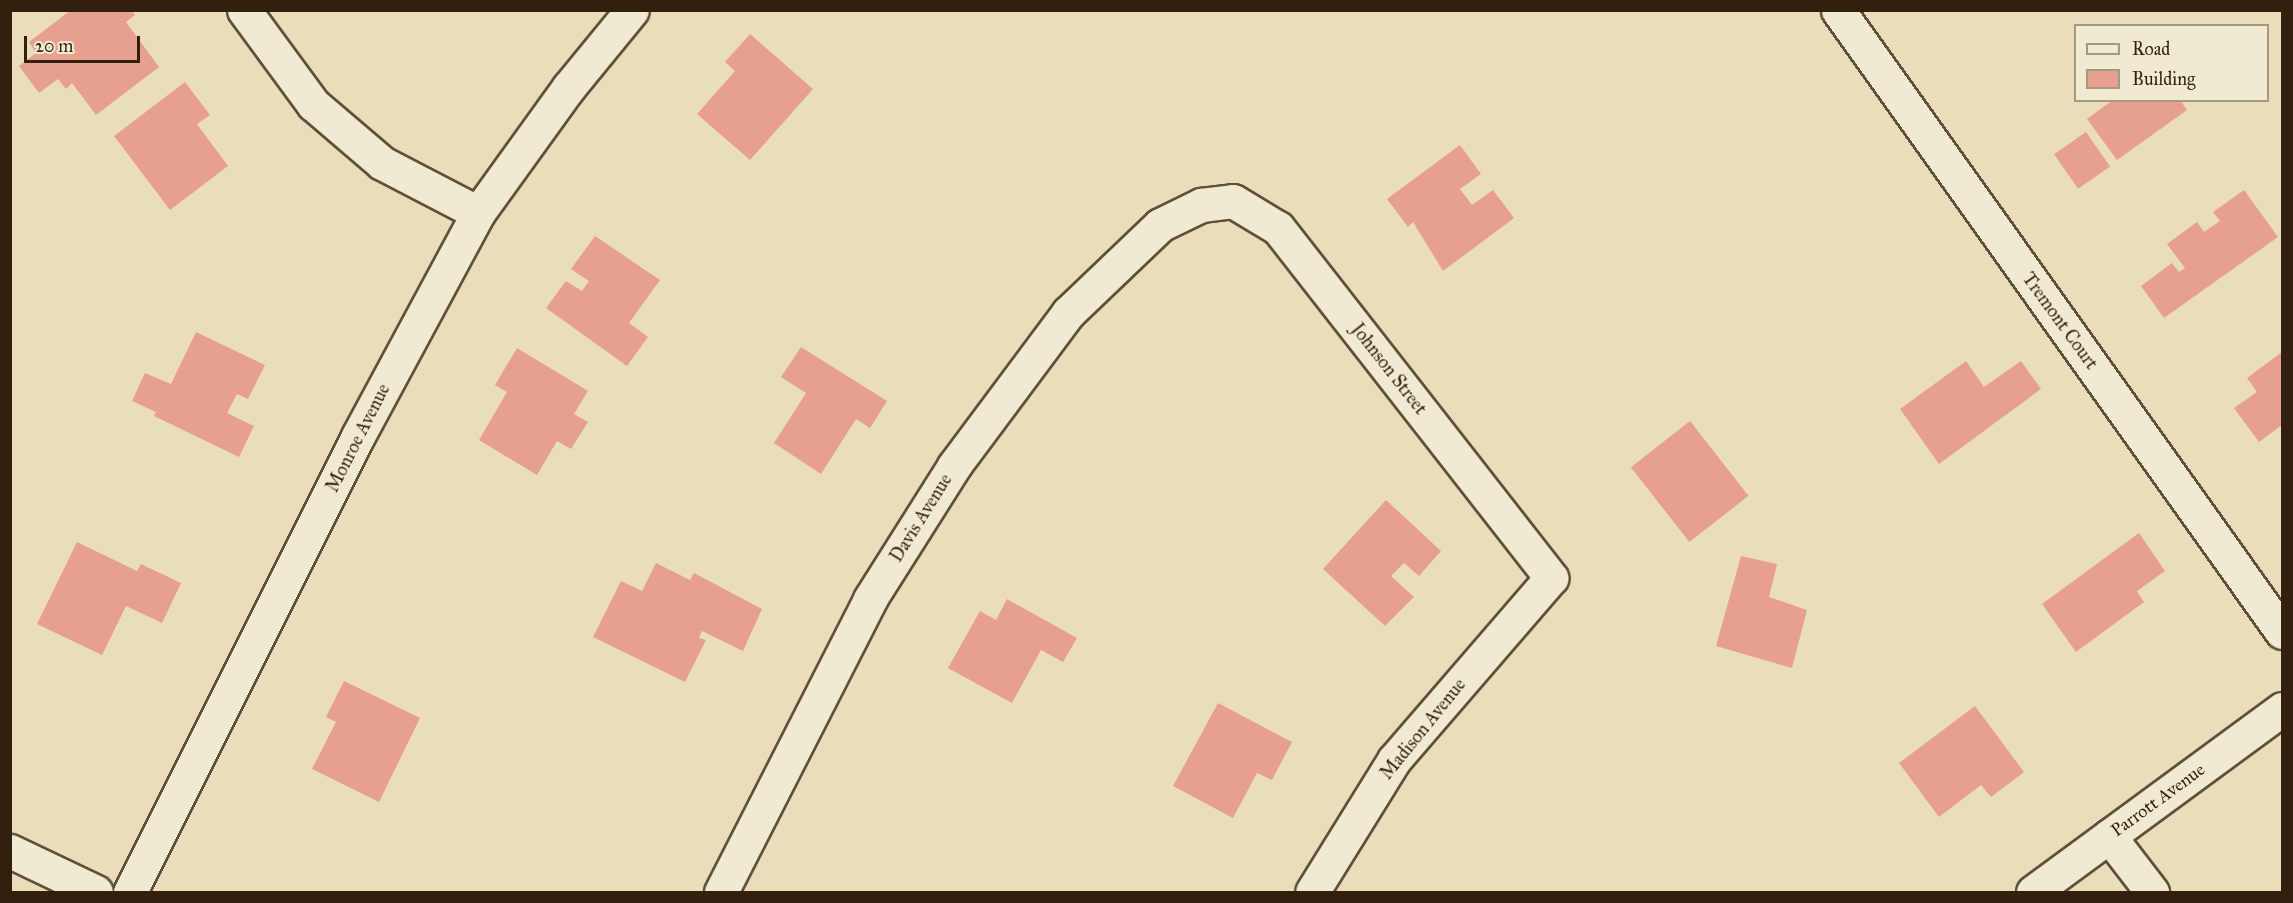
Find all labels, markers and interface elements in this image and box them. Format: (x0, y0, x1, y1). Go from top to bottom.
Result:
scale bar (27, 24, 142, 62)
legend (2074, 24, 2269, 102)
text: 20 m (35, 35, 73, 57)
text: Road (2132, 38, 2170, 60)
text: Building (2132, 68, 2195, 90)
street label: Tremont Court (2018, 268, 2102, 374)
street label: Johnson Street (1347, 319, 1431, 419)
street label: Monroe Avenue (321, 380, 395, 496)
street label: Davis Avenue (885, 470, 957, 566)
street label: Madison Avenue (1376, 674, 1470, 784)
street label: Parrott Avenue (2107, 759, 2209, 841)

